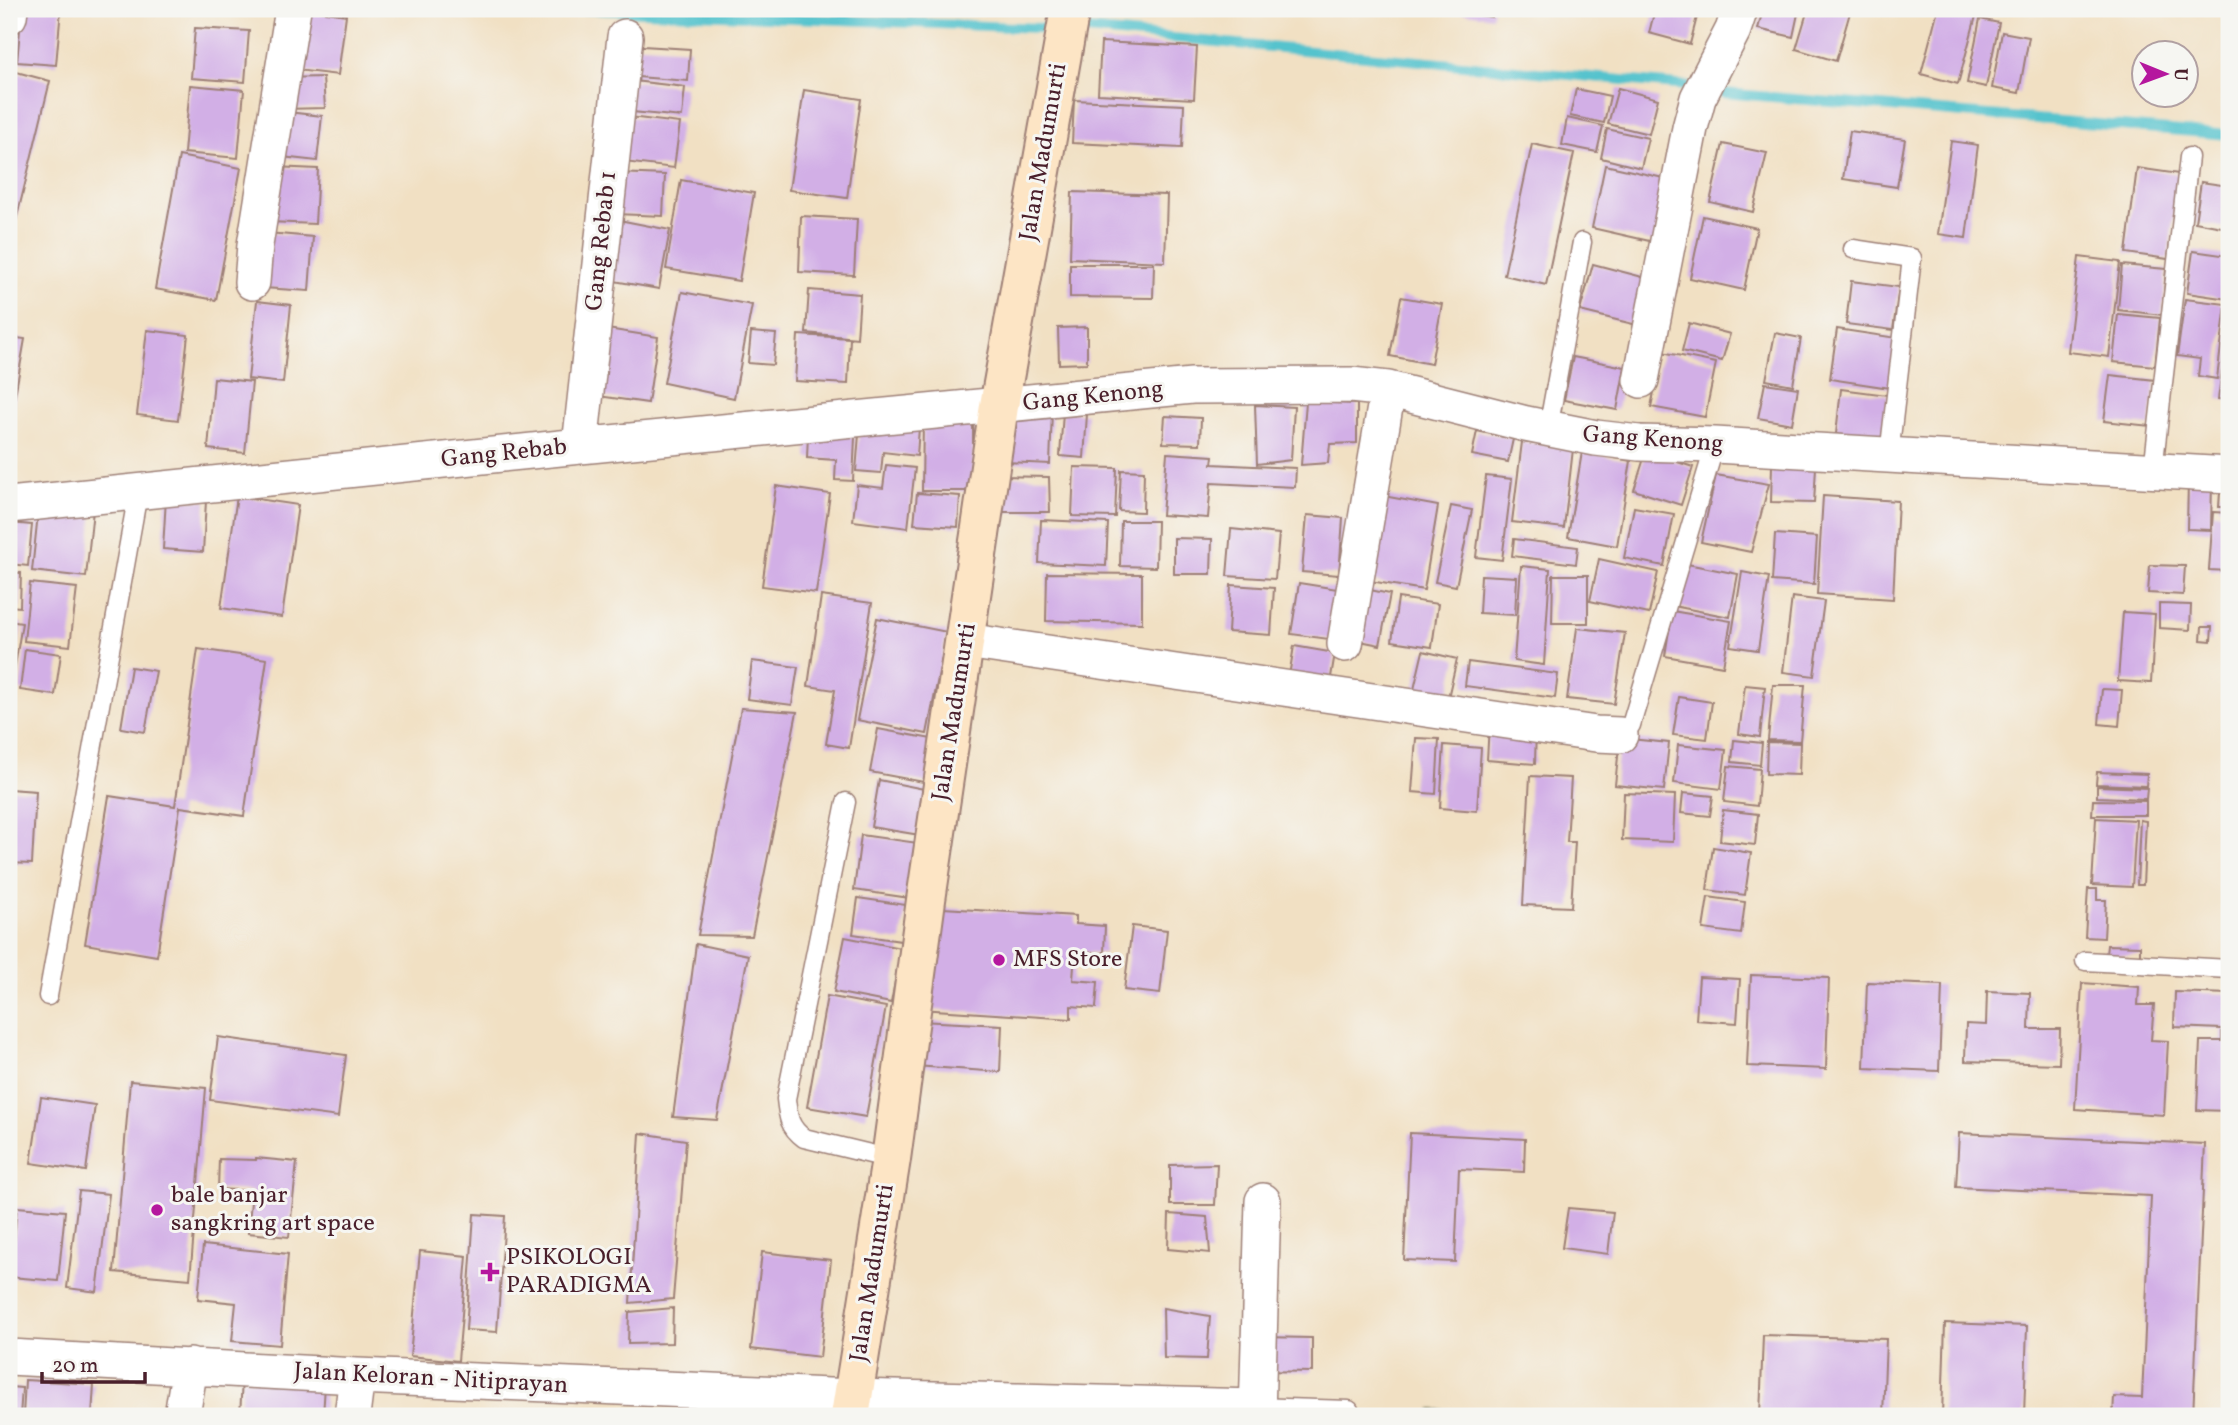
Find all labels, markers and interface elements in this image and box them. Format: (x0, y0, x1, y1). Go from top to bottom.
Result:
north arrow (2130, 38, 2200, 108)
street label: Jalan Madumurti (1012, 60, 1076, 244)
text: U (2167, 68, 2193, 81)
street label: Gang Rebab 1 (578, 169, 626, 313)
street label: Gang Kenong (1021, 373, 1165, 421)
street label: Gang Kenong (1581, 418, 1725, 462)
street label: Gang Rebab (439, 430, 569, 478)
street label: Jalan Madumurti (924, 620, 986, 804)
place label: MFS Store (1013, 943, 1123, 977)
marker: MFS Store (991, 952, 1007, 968)
place label: bale banjar sangkring art space (171, 1179, 375, 1241)
street label: Jalan Madumurti (842, 1181, 904, 1365)
marker: bale banjar sangkring art space (149, 1202, 165, 1218)
place label: PSIKOLOGI PARADIGMA (506, 1241, 652, 1303)
marker: PSIKOLOGI PARADIGMA (480, 1262, 500, 1282)
scale bar (42, 1341, 145, 1385)
text: 20 m (52, 1352, 98, 1381)
street label: Jalan Keloran - Nitiprayan (293, 1355, 569, 1403)

